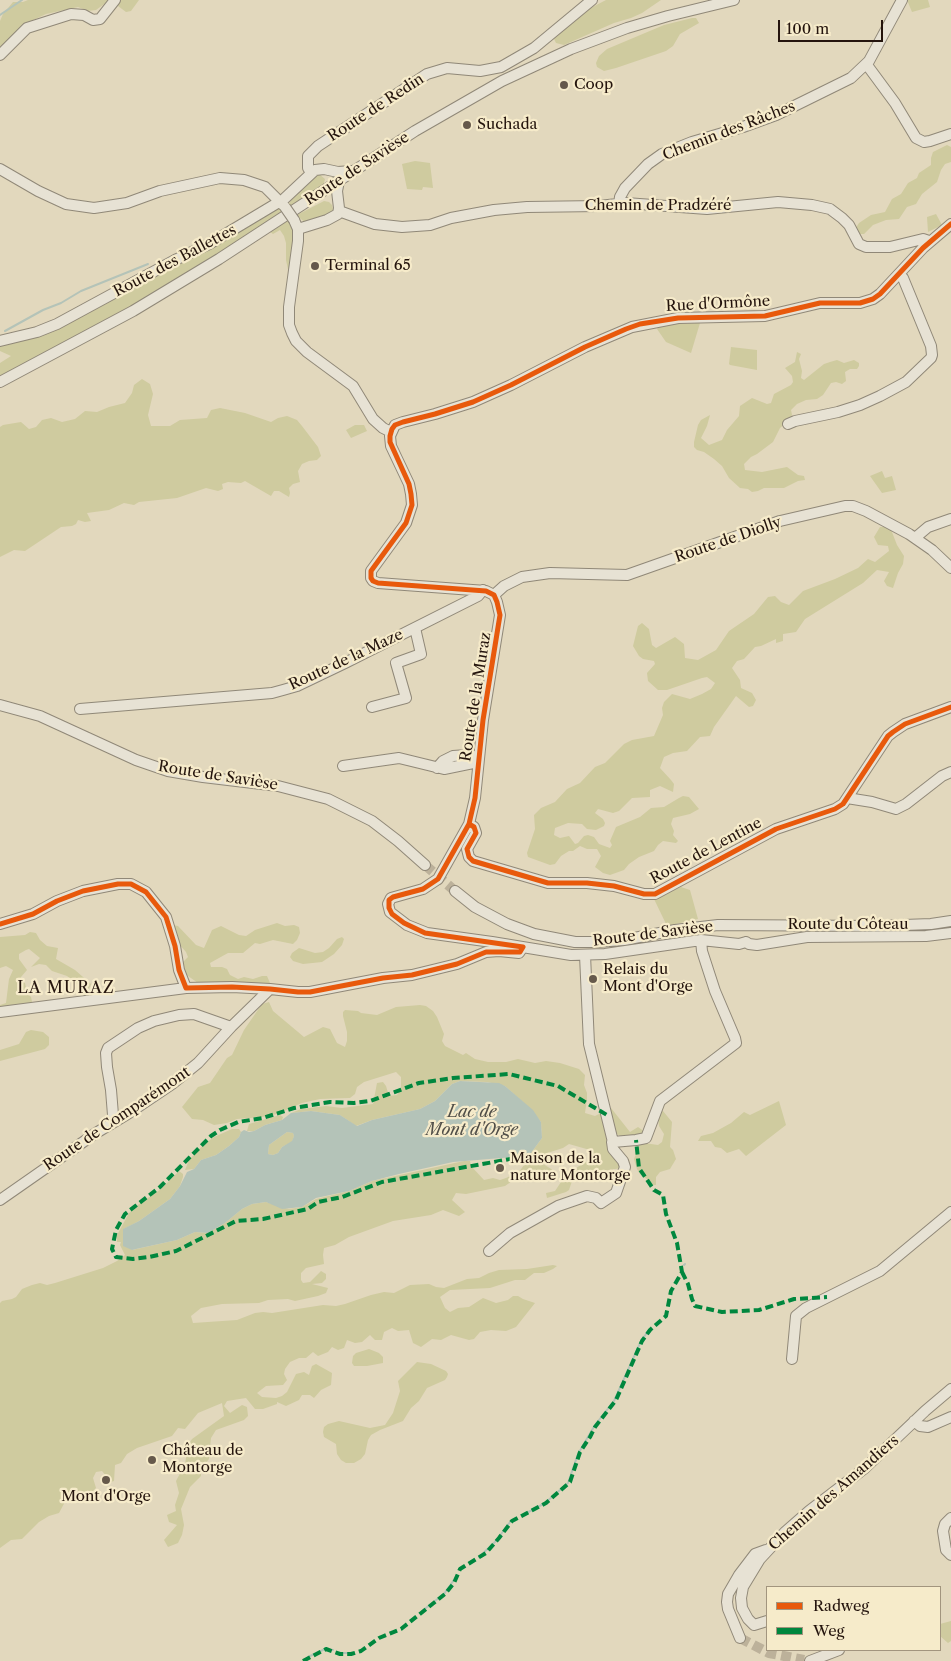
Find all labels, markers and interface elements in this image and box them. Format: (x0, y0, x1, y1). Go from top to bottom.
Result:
scale bar (781, 10, 886, 42)
text: 100 m (786, 19, 829, 38)
street label: Route de Redin (325, 70, 427, 146)
place label: Coop (574, 76, 613, 94)
marker: Coop (558, 79, 570, 91)
street label: Chemin des Râches (660, 97, 798, 165)
place label: Suchada (477, 116, 537, 134)
marker: Suchada (461, 119, 473, 131)
street label: Route de Savièse (301, 129, 413, 209)
street label: Chemin de Pradzéré (585, 197, 731, 215)
street label: Route des Ballettes (111, 221, 239, 301)
place label: Terminal 65 (325, 257, 411, 275)
marker: Terminal 65 (309, 260, 321, 272)
street label: Rue d'Ormône (665, 292, 771, 316)
street label: Route de Diolly (672, 513, 784, 567)
street label: Route de la Maze (286, 626, 406, 694)
street label: Route de la Muraz (457, 631, 495, 763)
street label: Route de Savièse (157, 758, 279, 794)
street label: Route de Lentine (647, 814, 765, 888)
street label: Route du Côteau (788, 916, 908, 934)
street label: Route de Savièse (592, 918, 714, 950)
place label: Relais du Mont d'Orge (603, 961, 693, 996)
marker: Relais du Mont d'Orge (587, 973, 599, 985)
district label: LA MURAZ (16, 978, 116, 998)
street label: Route de Comparémont (40, 1063, 194, 1175)
water label: Lac de Mont d'Orge (426, 1102, 518, 1140)
place label: Maison de la nature Montorge (510, 1150, 631, 1185)
marker: Maison de la nature Montorge (494, 1162, 506, 1174)
street label: Chemin des Amandiers (765, 1432, 903, 1554)
place label: Château de Montorge (162, 1442, 243, 1477)
marker: Château de Montorge (146, 1454, 158, 1466)
marker: Mont d'Orge (100, 1474, 112, 1486)
place label: Mont d'Orge (61, 1488, 151, 1506)
legend (766, 1586, 941, 1651)
text: Radweg (813, 1596, 869, 1615)
text: Weg (813, 1621, 844, 1640)

